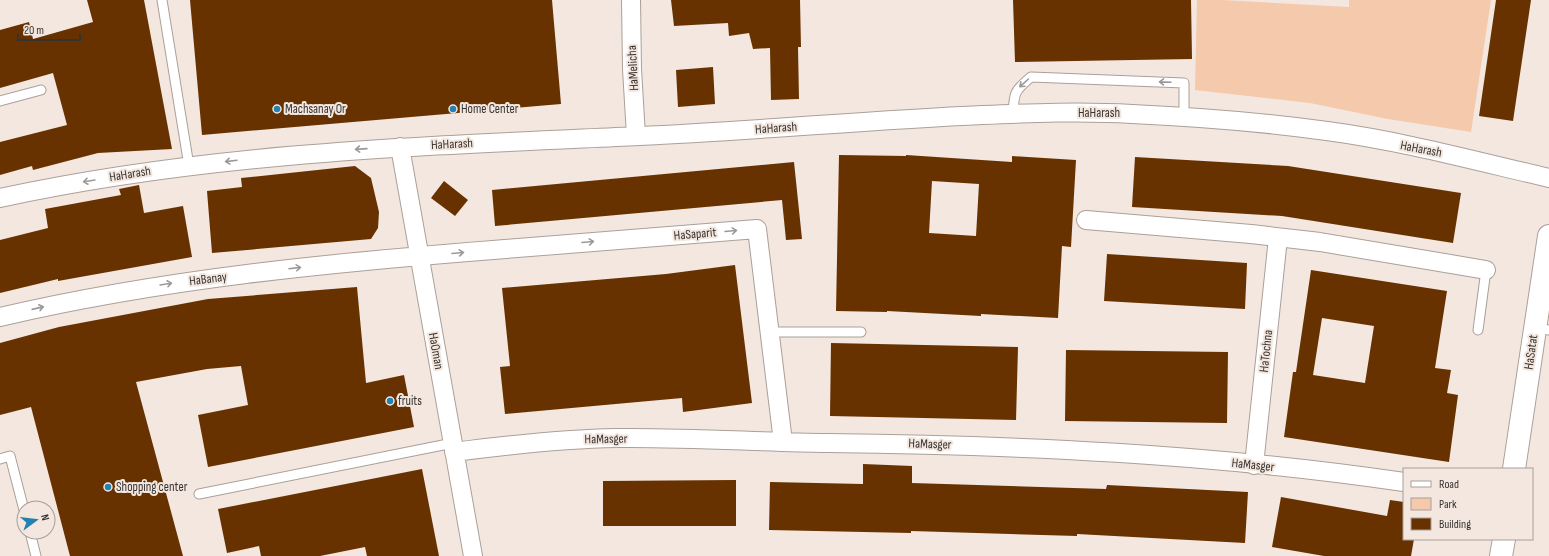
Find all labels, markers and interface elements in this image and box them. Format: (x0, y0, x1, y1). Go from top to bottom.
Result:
scale bar (18, 16, 80, 42)
text: 20 m (24, 23, 44, 38)
street label: HaMelicha (624, 45, 642, 91)
one-way arrow (1019, 78, 1029, 88)
one-way arrow (1159, 78, 1172, 86)
place label: Machsanay Or (285, 101, 346, 117)
place label: Home Center (461, 101, 519, 117)
marker: Machsanay Or (272, 104, 282, 114)
marker: Home Center (448, 104, 458, 114)
street label: HaHarash (1078, 105, 1120, 121)
street label: HaHarash (755, 119, 797, 137)
street label: HaHarash (431, 135, 473, 153)
street label: HaHarash (1399, 137, 1443, 161)
one-way arrow (355, 146, 368, 153)
one-way arrow (225, 157, 238, 165)
street label: HaHarash (108, 163, 152, 185)
one-way arrow (83, 177, 96, 185)
street label: HaSaparit (673, 224, 717, 244)
one-way arrow (724, 228, 737, 235)
one-way arrow (581, 239, 594, 246)
one-way arrow (451, 249, 464, 256)
one-way arrow (288, 265, 301, 272)
street label: HaBanay (188, 269, 228, 289)
one-way arrow (159, 280, 172, 288)
one-way arrow (31, 304, 44, 312)
street label: HaTochna (1256, 329, 1276, 373)
street label: HaOman (425, 331, 447, 371)
street label: HaSatat (1521, 334, 1541, 370)
place label: fruits (398, 393, 422, 409)
marker: fruits (385, 396, 395, 406)
street label: HaMasger (584, 431, 628, 447)
street label: HaMasger (908, 435, 952, 453)
street label: HaMasger (1231, 455, 1275, 475)
legend (1403, 468, 1533, 540)
text: Road (1439, 477, 1459, 492)
place label: Shopping center (116, 479, 188, 495)
marker: Shopping center (103, 482, 113, 492)
text: Park (1439, 497, 1457, 512)
north arrow (16, 500, 56, 540)
text: N (38, 513, 52, 522)
text: Building (1439, 517, 1471, 532)

